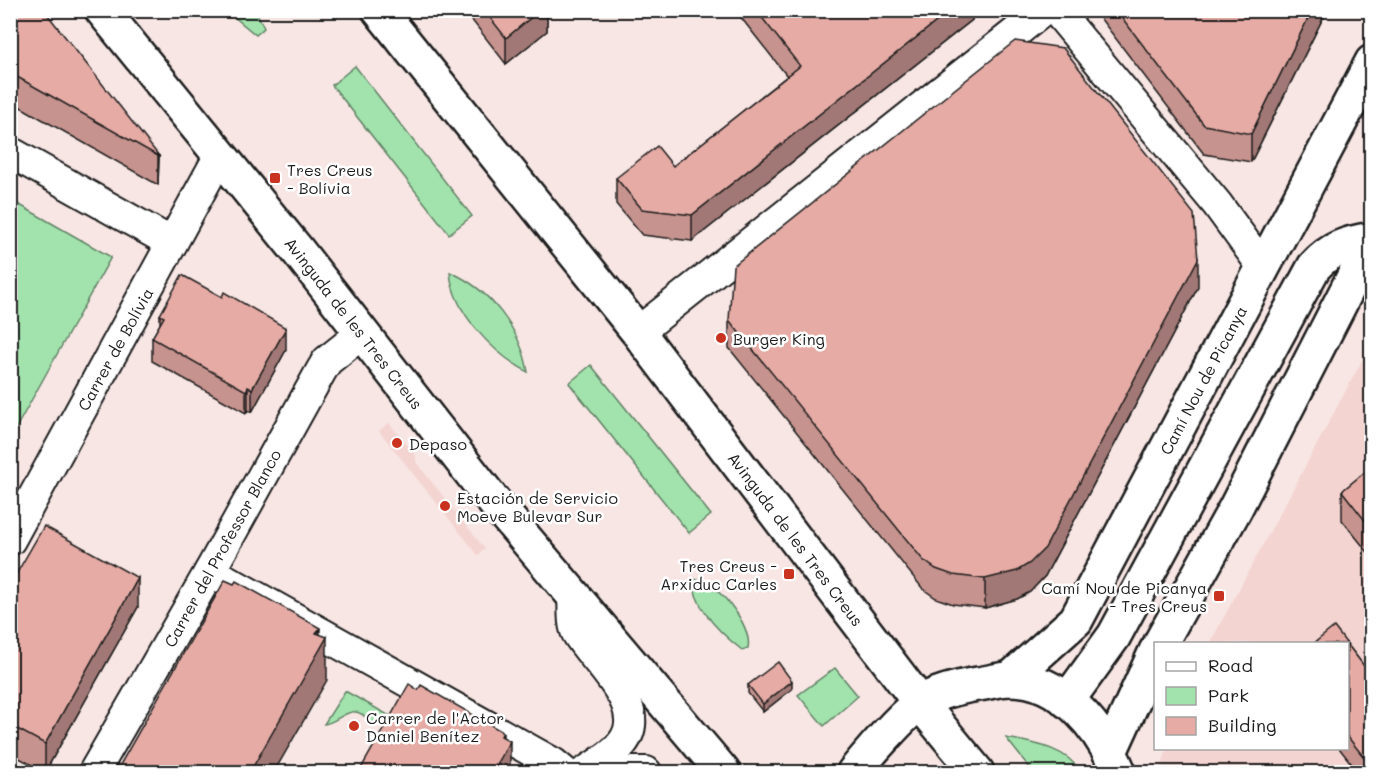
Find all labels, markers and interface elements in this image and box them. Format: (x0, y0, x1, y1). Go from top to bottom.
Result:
place label: Tres Creus - Bolívia (287, 159, 373, 198)
marker: Tres Creus - Bolívia (268, 171, 282, 185)
street label: Avinguda de les Tres Creus (280, 233, 428, 413)
street label: Carrer de Bolívia (72, 284, 158, 414)
street label: Camí Nou de Picanya (1155, 302, 1251, 458)
place label: Burger King (733, 328, 825, 349)
marker: Burger King (714, 331, 728, 345)
place label: Depaso (409, 433, 467, 454)
marker: Depaso (390, 436, 404, 450)
street label: Carrer del Professor Blanco (159, 445, 285, 651)
street label: Avinguda de les Tres Creus (724, 448, 868, 630)
place label: Estación de Servicio Moeve Bulevar Sur (457, 487, 618, 526)
marker: Estación de Servicio Moeve Bulevar Sur (438, 499, 452, 513)
place label: Tres Creus - Arxiduc Carles (660, 555, 777, 594)
marker: Tres Creus - Arxiduc Carles (782, 567, 796, 581)
place label: Camí Nou de Picanya - Tres Creus (1041, 577, 1207, 616)
marker: Camí Nou de Picanya - Tres Creus (1212, 589, 1226, 603)
legend (1154, 642, 1349, 750)
text: Road (1208, 653, 1253, 677)
text: Park (1208, 683, 1249, 707)
place label: Carrer de l'Actor Daniel Benítez (366, 707, 504, 746)
text: Building (1208, 713, 1276, 737)
marker: Carrer de l'Actor Daniel Benítez (347, 719, 361, 733)

